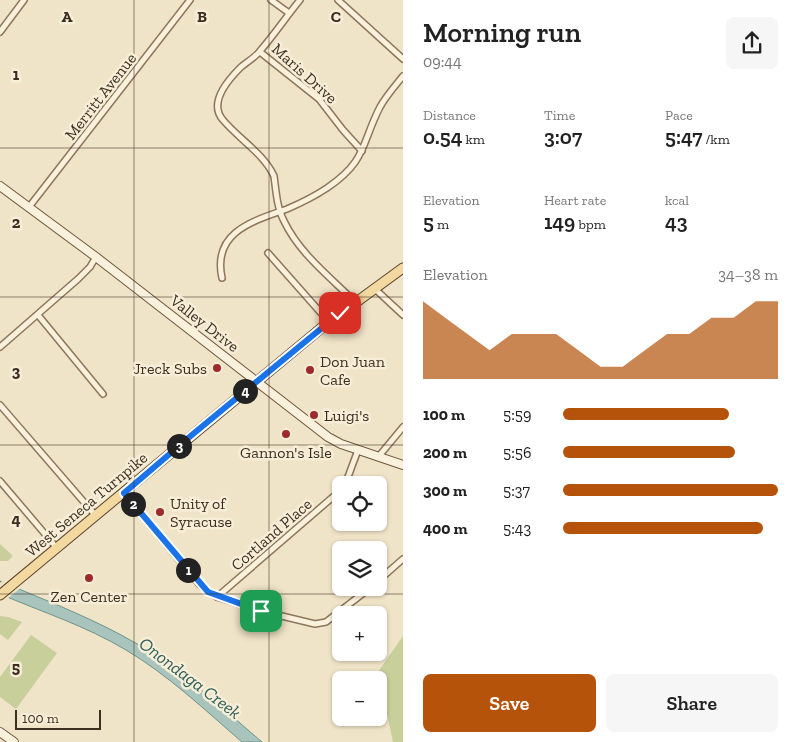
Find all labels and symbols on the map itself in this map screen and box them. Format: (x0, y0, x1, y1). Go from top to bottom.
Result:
text: A (62, 7, 73, 26)
text: B (197, 7, 207, 26)
text: C (331, 7, 341, 26)
street label: Maris Drive (268, 39, 341, 108)
street label: Merritt Avenue (61, 49, 140, 143)
text: 1 (13, 65, 20, 84)
text: 2 (12, 213, 21, 232)
street label: Valley Drive (166, 290, 243, 356)
pin (319, 292, 361, 334)
place label: Don Juan Cafe (320, 352, 386, 389)
place label: Jreck Subs (133, 359, 207, 378)
text: 3 (12, 362, 21, 381)
marker: Jreck Subs (211, 362, 223, 374)
marker: Don Juan Cafe (304, 364, 316, 376)
pin: 4 (232, 378, 258, 404)
place label: Luigi's (324, 406, 369, 425)
marker: Luigi's (308, 409, 320, 421)
marker: Gannon's Isle (280, 428, 292, 440)
pin: 3 (166, 434, 192, 458)
place label: Gannon's Isle (240, 443, 332, 462)
street label: West Seneca Turnpike (22, 448, 151, 561)
pin: 2 (120, 492, 146, 516)
place label: Unity of Syracuse (170, 494, 232, 531)
street label: Cortland Place (227, 494, 316, 575)
marker: Unity of Syracuse (154, 506, 166, 518)
text: 4 (11, 510, 21, 529)
pin: 1 (176, 558, 200, 582)
marker: Zen Center (83, 572, 95, 584)
place label: Zen Center (51, 587, 128, 606)
pin (240, 590, 282, 632)
water label: Onondaga Creek (135, 632, 245, 724)
text: 5 (12, 658, 20, 677)
scale bar (15, 707, 101, 730)

